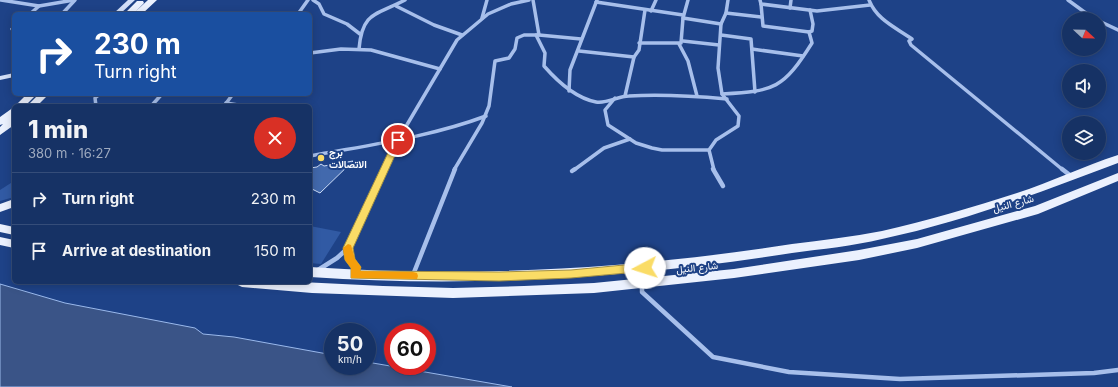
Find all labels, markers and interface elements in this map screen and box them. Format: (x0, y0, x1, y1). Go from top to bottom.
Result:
north arrow (1062, 12, 1106, 56)
map controls (1062, 12, 1106, 160)
text: 230 m (94, 27, 181, 61)
icon: right (28, 28, 80, 80)
text: Turn right (94, 61, 177, 82)
button: sound (1062, 64, 1106, 108)
text: 1 min (28, 115, 88, 144)
button: layers (1062, 116, 1106, 160)
button: close (254, 117, 296, 159)
pin (381, 123, 415, 157)
icon: arrive (387, 129, 409, 151)
text: 380 m · 16:27 (28, 145, 111, 161)
place label: برج الاتصالات (329, 146, 367, 170)
marker: برج الاتصالات (316, 153, 326, 163)
icon: right (28, 188, 50, 210)
text: Turn right (62, 189, 134, 208)
text: 230 m (251, 189, 296, 208)
street label: شارع النيل (991, 192, 1035, 215)
icon: arrive (28, 240, 50, 262)
text: Arrive at destination (62, 241, 211, 260)
text: 150 m (254, 241, 296, 260)
position arrow (624, 247, 666, 289)
street label: شارع النيل (675, 259, 719, 276)
speed limit sign: 60 (384, 323, 436, 375)
text: 50 (337, 332, 363, 356)
text: km/h (338, 353, 362, 365)

